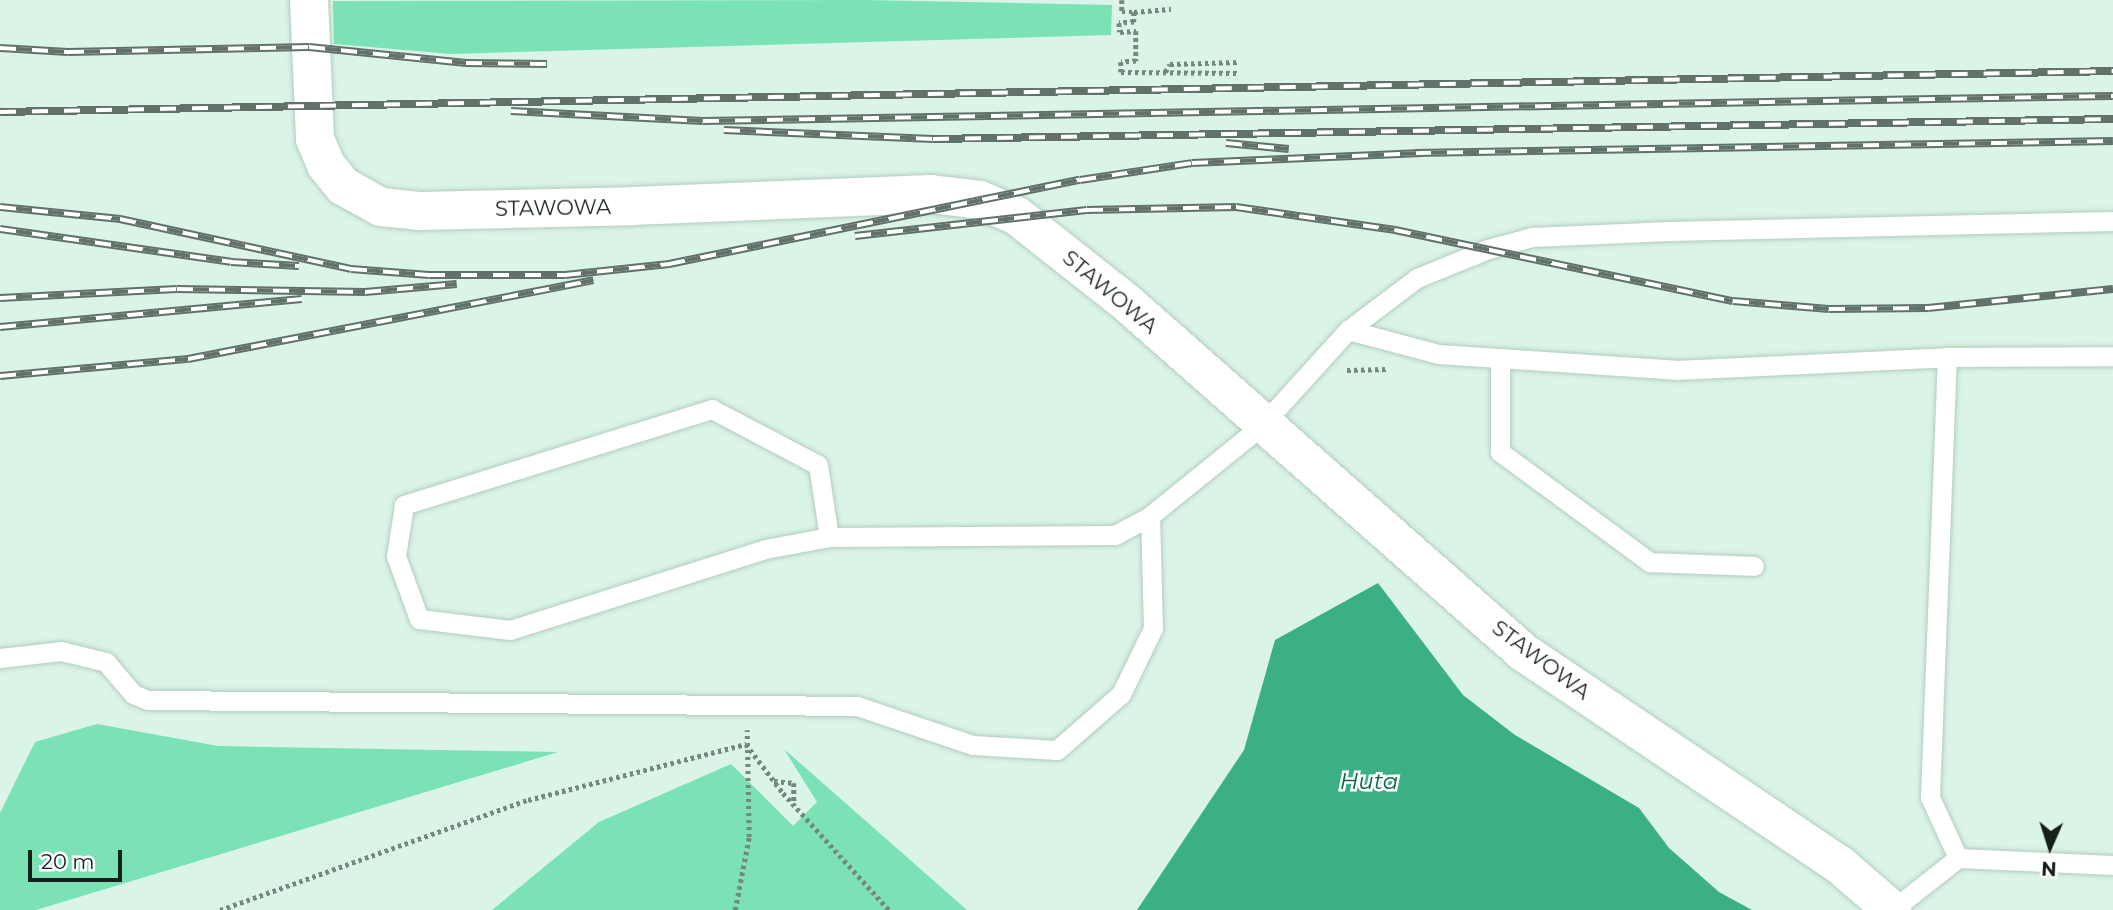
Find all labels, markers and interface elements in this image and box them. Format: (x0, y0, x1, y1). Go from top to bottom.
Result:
street label: STAWOWA (495, 194, 611, 222)
street label: STAWOWA (1057, 245, 1163, 339)
street label: STAWOWA (1487, 615, 1595, 705)
water label: Huta (1340, 767, 1398, 795)
north arrow (2015, 812, 2085, 882)
scale bar (32, 836, 126, 880)
text: 20 m (41, 849, 95, 874)
text: N (2041, 857, 2057, 880)

